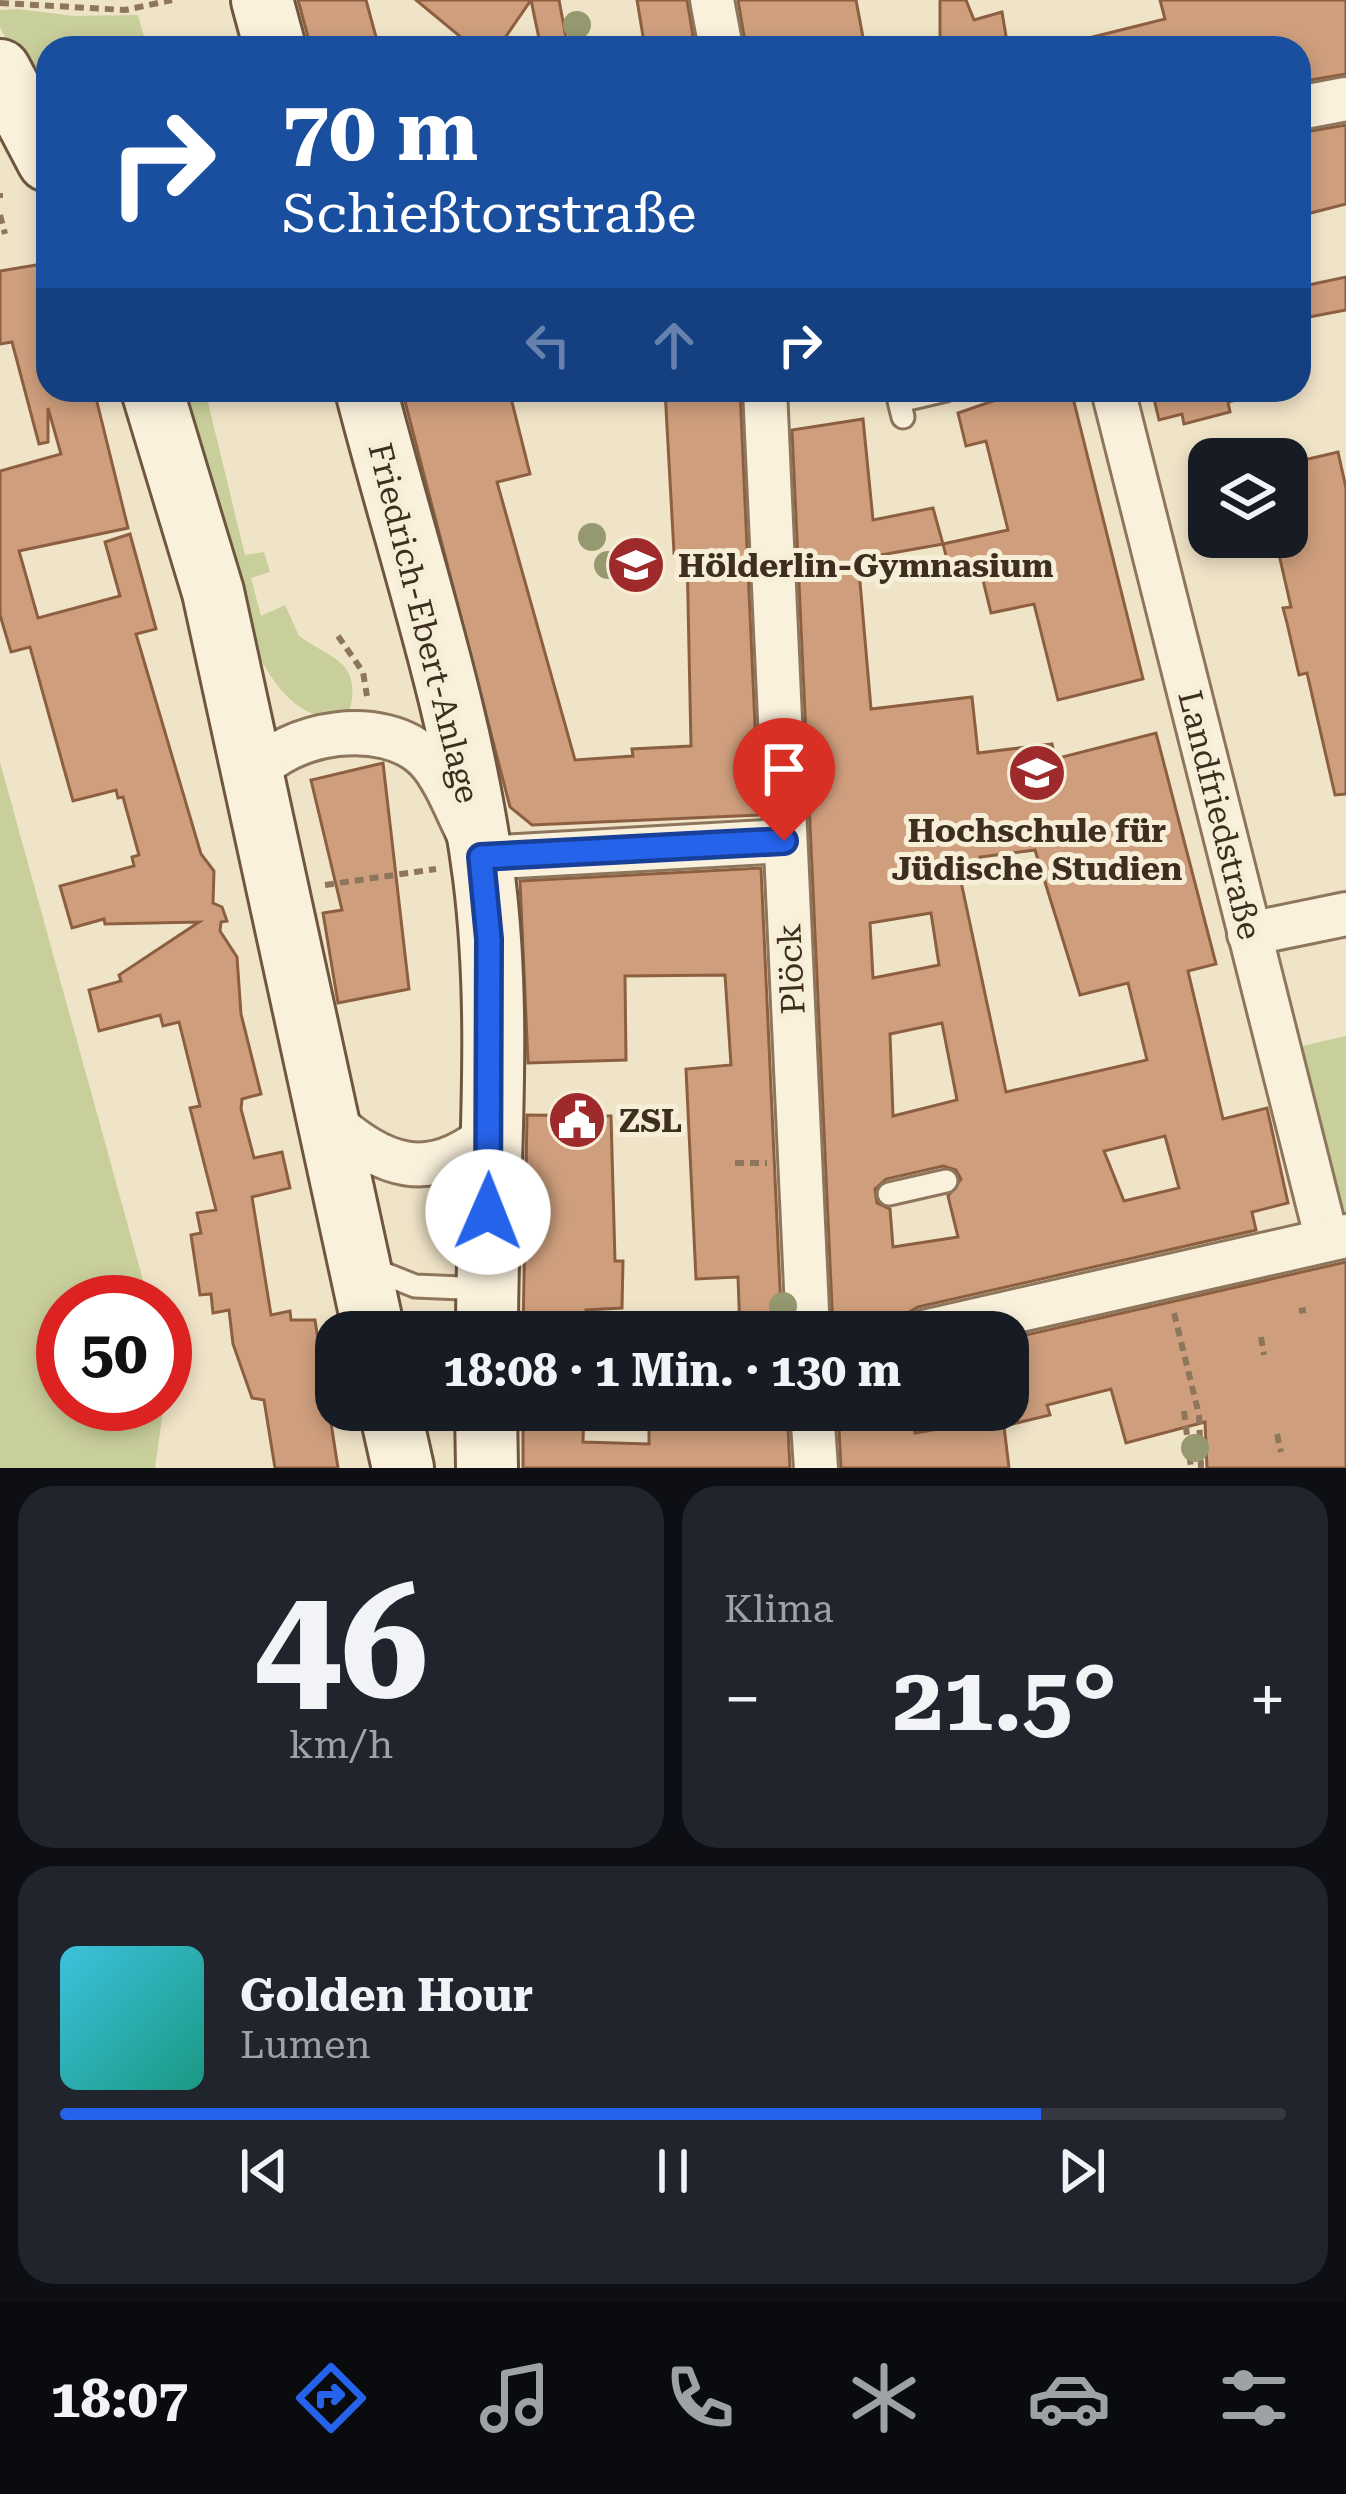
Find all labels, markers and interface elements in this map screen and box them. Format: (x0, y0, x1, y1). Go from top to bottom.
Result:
text: 70 m (282, 82, 478, 180)
icon: right (84, 84, 240, 240)
text: Schießtorstraße (282, 182, 696, 245)
icon: left (515, 312, 581, 378)
icon: ahead (641, 312, 707, 378)
icon: right (767, 312, 833, 378)
map controls (1188, 438, 1308, 558)
button: layers (1188, 438, 1308, 558)
street label: Friedrich-Ebert-Anlage (360, 439, 488, 807)
school or university icon: Hölderlin-Gymnasium (605, 534, 667, 596)
place label: Hölderlin-Gymnasium (678, 546, 1054, 585)
street label: Landfriedstraße (1170, 686, 1270, 944)
pin (733, 718, 835, 841)
icon: arrive (751, 736, 817, 802)
school or university icon: Hochschule für Jüdische Studien (1006, 742, 1068, 804)
place label: Hochschule für Jüdische Studien (892, 811, 1182, 888)
street label: Plöck (769, 923, 813, 1015)
public building icon: ZSL (546, 1089, 608, 1151)
place label: ZSL (619, 1101, 682, 1140)
position arrow (425, 1149, 551, 1275)
speed limit sign: 50 (36, 1275, 192, 1431)
text: 18:08 · 1 Min. · 130 m (443, 1344, 901, 1397)
text: 46 (254, 1552, 428, 1735)
text: Klima (724, 1586, 834, 1632)
text: 21.5° (893, 1647, 1117, 1752)
text: − (724, 1661, 761, 1738)
text: + (1249, 1661, 1286, 1738)
text: km/h (289, 1722, 393, 1768)
text: Golden Hour (240, 1969, 533, 2022)
text: Lumen (240, 2022, 371, 2068)
icon: previous (231, 2138, 297, 2204)
icon: pause (640, 2138, 706, 2204)
icon: next (1049, 2138, 1115, 2204)
icon: directions (289, 2356, 373, 2440)
icon: music (473, 2356, 557, 2440)
icon: phone (658, 2356, 742, 2440)
icon: climate (842, 2356, 926, 2440)
icon: car (1027, 2356, 1111, 2440)
icon: filters (1212, 2356, 1296, 2440)
text: 18:07 (50, 2367, 188, 2430)

